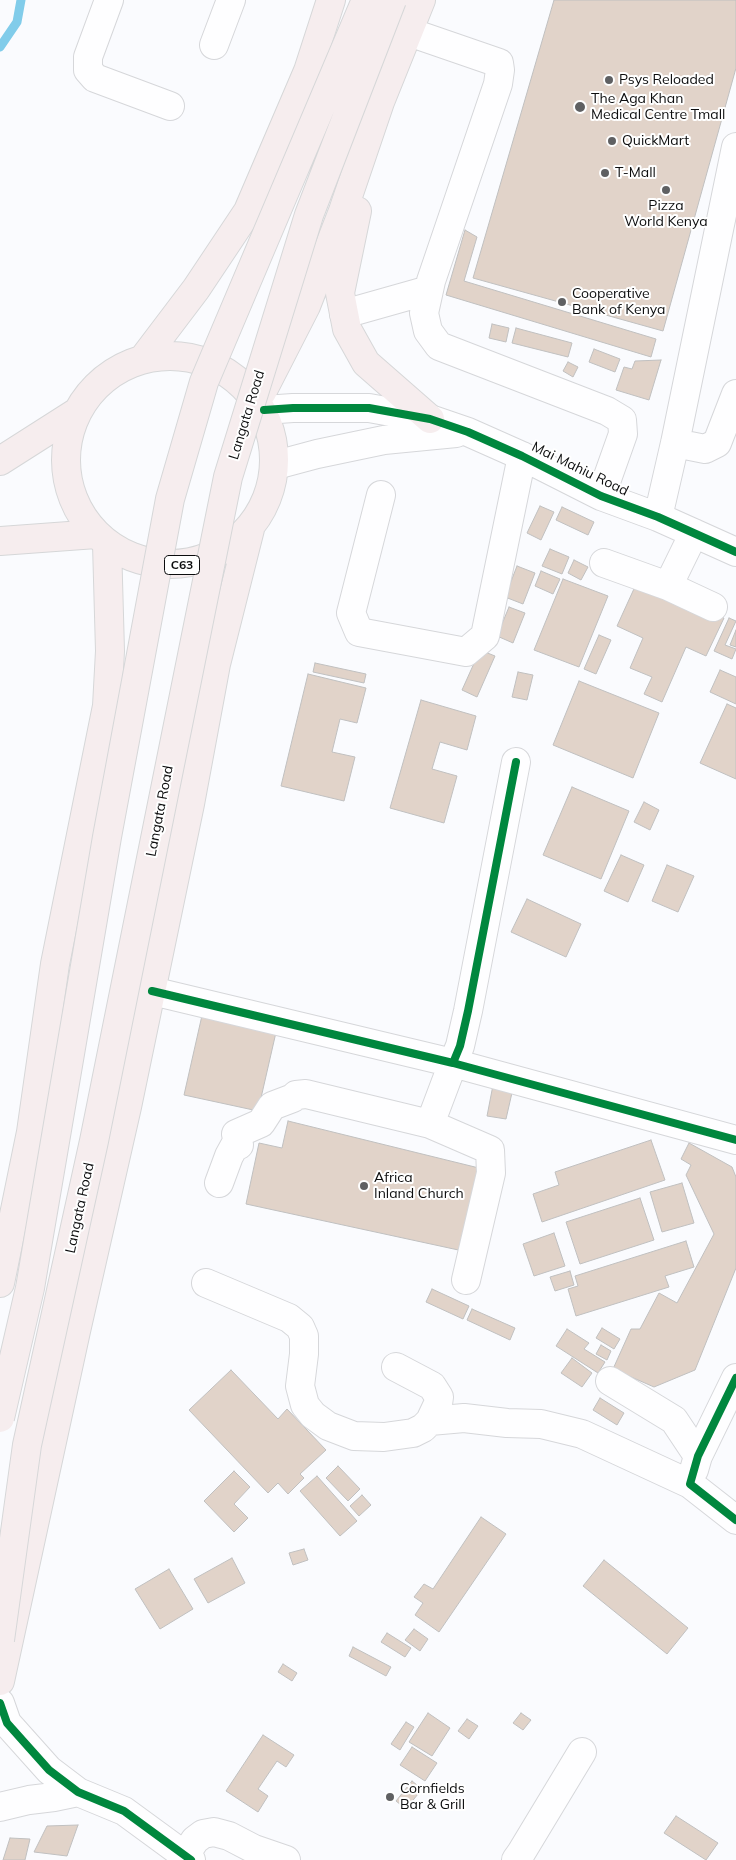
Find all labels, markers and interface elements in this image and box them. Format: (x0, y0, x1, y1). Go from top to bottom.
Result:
place label: Psys Reloaded (619, 72, 714, 88)
marker: Psys Reloaded (603, 74, 615, 86)
place label: The Aga Khan Medical Centre Tmall (591, 91, 725, 124)
marker: The Aga Khan Medical Centre Tmall (573, 100, 587, 114)
place label: QuickMart (622, 133, 689, 149)
marker: QuickMart (606, 135, 618, 147)
place label: T-Mall (615, 165, 656, 181)
marker: T-Mall (599, 167, 611, 179)
marker: Pizza World Kenya (660, 184, 672, 196)
place label: Pizza World Kenya (624, 198, 708, 230)
place label: Cooperative Bank of Kenya (572, 286, 665, 318)
marker: Cooperative Bank of Kenya (556, 296, 568, 308)
street label: Langata Road (225, 368, 269, 462)
street label: Mai Mahiu Road (529, 438, 631, 500)
road number: C63 (164, 556, 200, 574)
street label: Langata Road (143, 764, 177, 858)
street label: Langata Road (62, 1161, 98, 1255)
place label: Africa Inland Church (374, 1170, 464, 1202)
marker: Africa Inland Church (358, 1180, 370, 1192)
place label: Cornfields Bar & Grill (400, 1781, 465, 1814)
marker: Cornfields Bar & Grill (384, 1791, 396, 1803)

